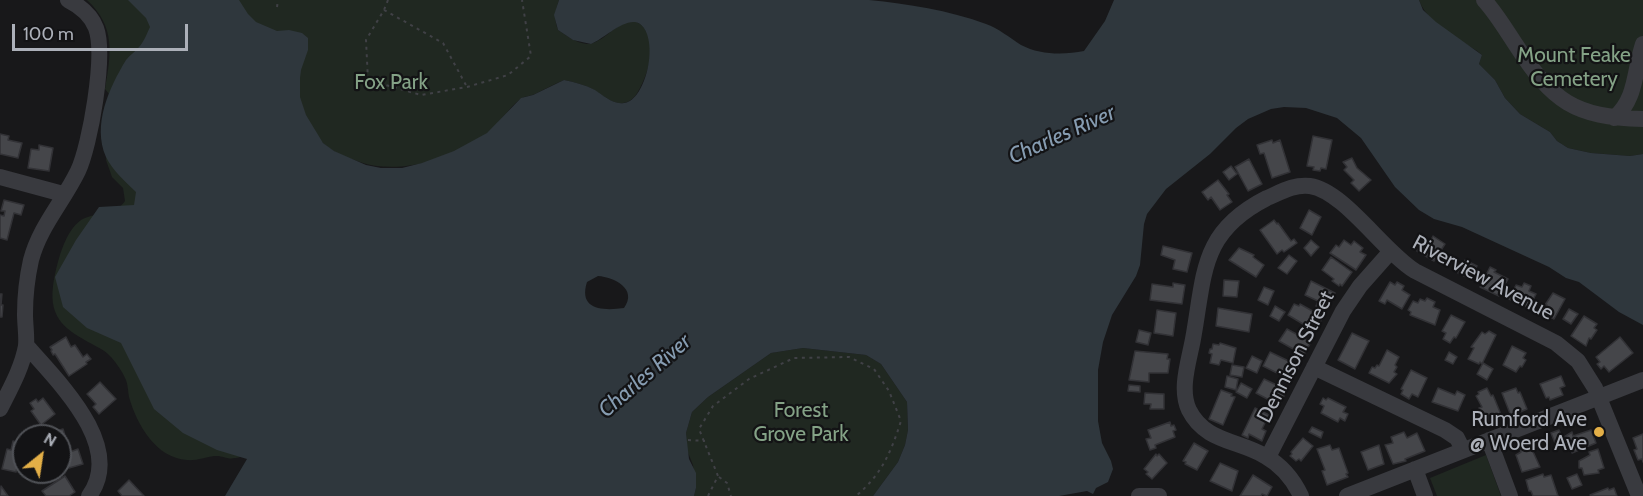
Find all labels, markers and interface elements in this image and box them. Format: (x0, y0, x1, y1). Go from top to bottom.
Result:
scale bar (15, 12, 190, 50)
text: 100 m (23, 23, 74, 45)
park label: Mount Feake Cemetery (1517, 43, 1631, 93)
park label: Fox Park (354, 70, 428, 96)
water label: Charles River (1005, 100, 1119, 170)
street label: Riverview Avenue (1408, 230, 1558, 326)
street label: Dennison Street (1252, 287, 1340, 427)
water label: Charles River (593, 329, 697, 423)
park label: Forest Grove Park (753, 398, 849, 448)
place label: Rumford Ave @ Woerd Ave (1470, 407, 1587, 457)
north arrow (12, 424, 72, 484)
marker: Rumford Ave @ Woerd Ave (1592, 425, 1606, 439)
text: N (41, 429, 60, 451)

